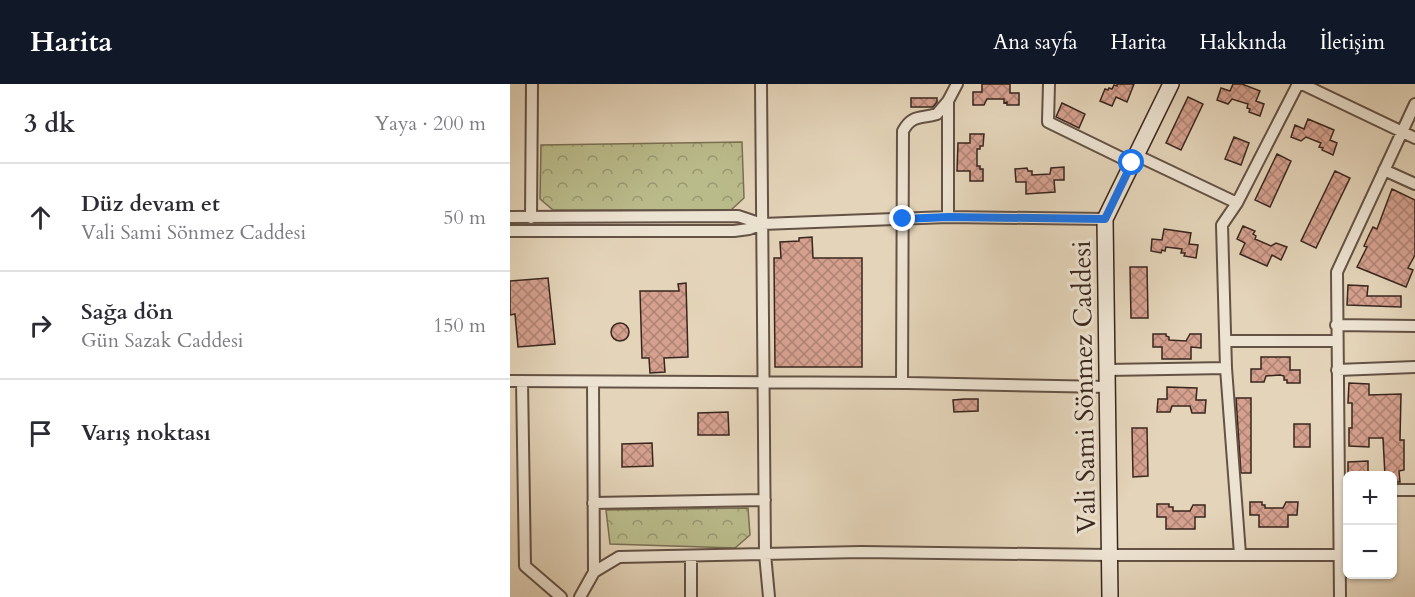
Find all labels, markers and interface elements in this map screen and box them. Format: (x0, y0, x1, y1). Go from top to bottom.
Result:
text: Harita (30, 23, 113, 61)
text: Ana sayfa (993, 28, 1078, 57)
text: Harita (1111, 28, 1167, 57)
text: Hakkında (1200, 28, 1287, 57)
text: İletişim (1320, 28, 1385, 57)
text: 3 dk (24, 106, 75, 141)
text: Yaya · 200 m (374, 110, 486, 137)
route start (1118, 149, 1144, 175)
text: Düz devam et (81, 189, 220, 219)
icon: ahead (24, 201, 57, 234)
text: 50 m (443, 204, 486, 231)
route end (889, 205, 915, 231)
text: Vali Sami Sönmez Caddesi (81, 219, 306, 246)
street label: Vali Sami Sönmez Caddesi (1064, 240, 1104, 534)
text: Sağa dön (81, 297, 173, 327)
icon: right (24, 309, 57, 342)
text: 150 m (433, 312, 486, 339)
text: Gün Sazak Caddesi (81, 327, 243, 354)
icon: arrive (24, 417, 57, 450)
text: Varış noktası (81, 418, 211, 448)
map controls (1343, 471, 1397, 579)
button: + (1343, 471, 1397, 525)
button: − (1343, 525, 1397, 579)

